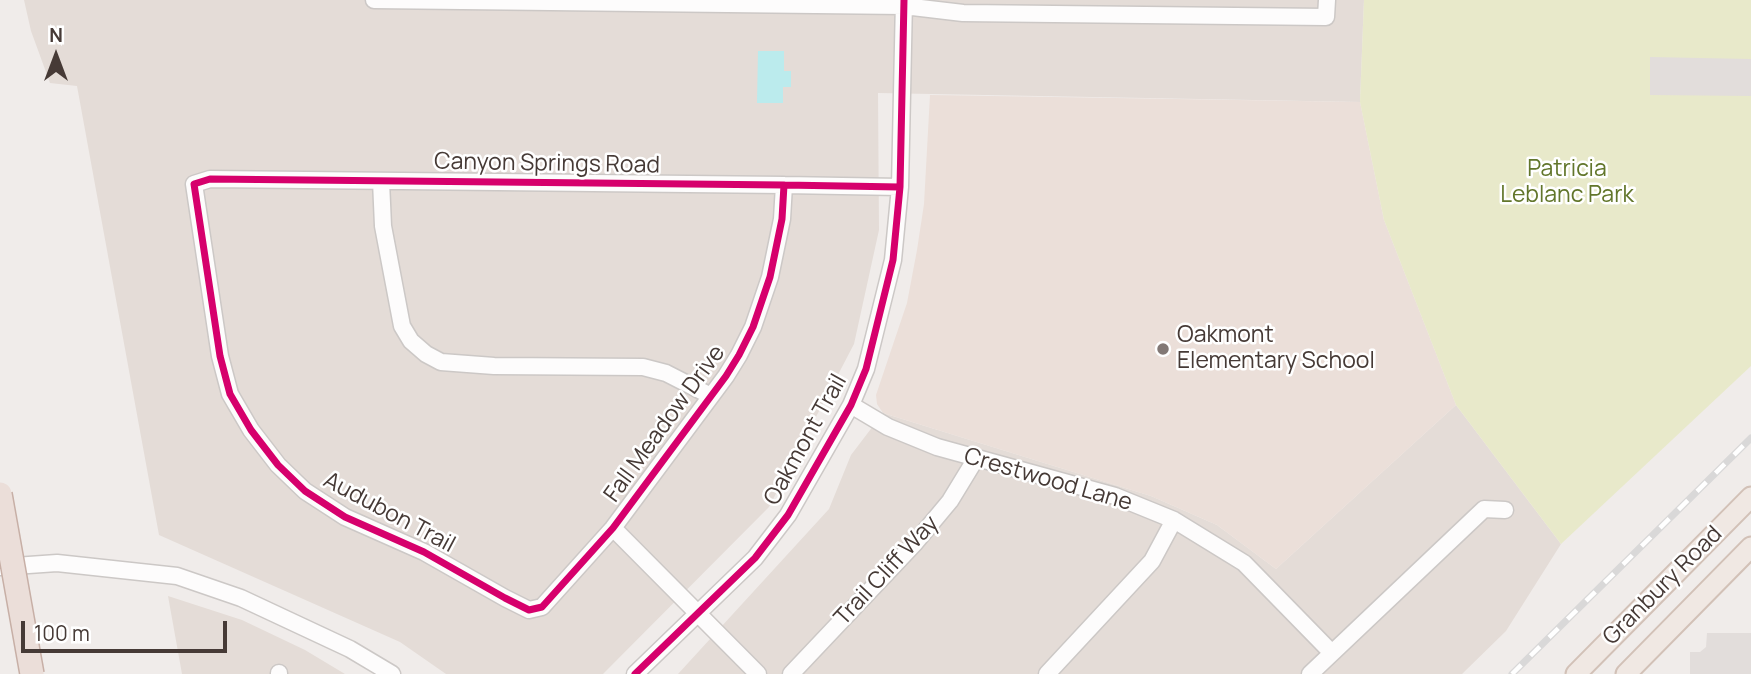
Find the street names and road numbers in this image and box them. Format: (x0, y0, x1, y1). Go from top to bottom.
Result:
street label: Canyon Springs Road (434, 148, 660, 180)
street label: Fall Meadow Drive (599, 340, 731, 508)
street label: Oakmont Trail (759, 370, 853, 510)
street label: Crestwood Lane (961, 443, 1135, 517)
street label: Audubon Trail (319, 467, 459, 559)
street label: Trail Cliff Way (829, 510, 945, 632)
street label: Granbury Road (1598, 521, 1728, 651)

